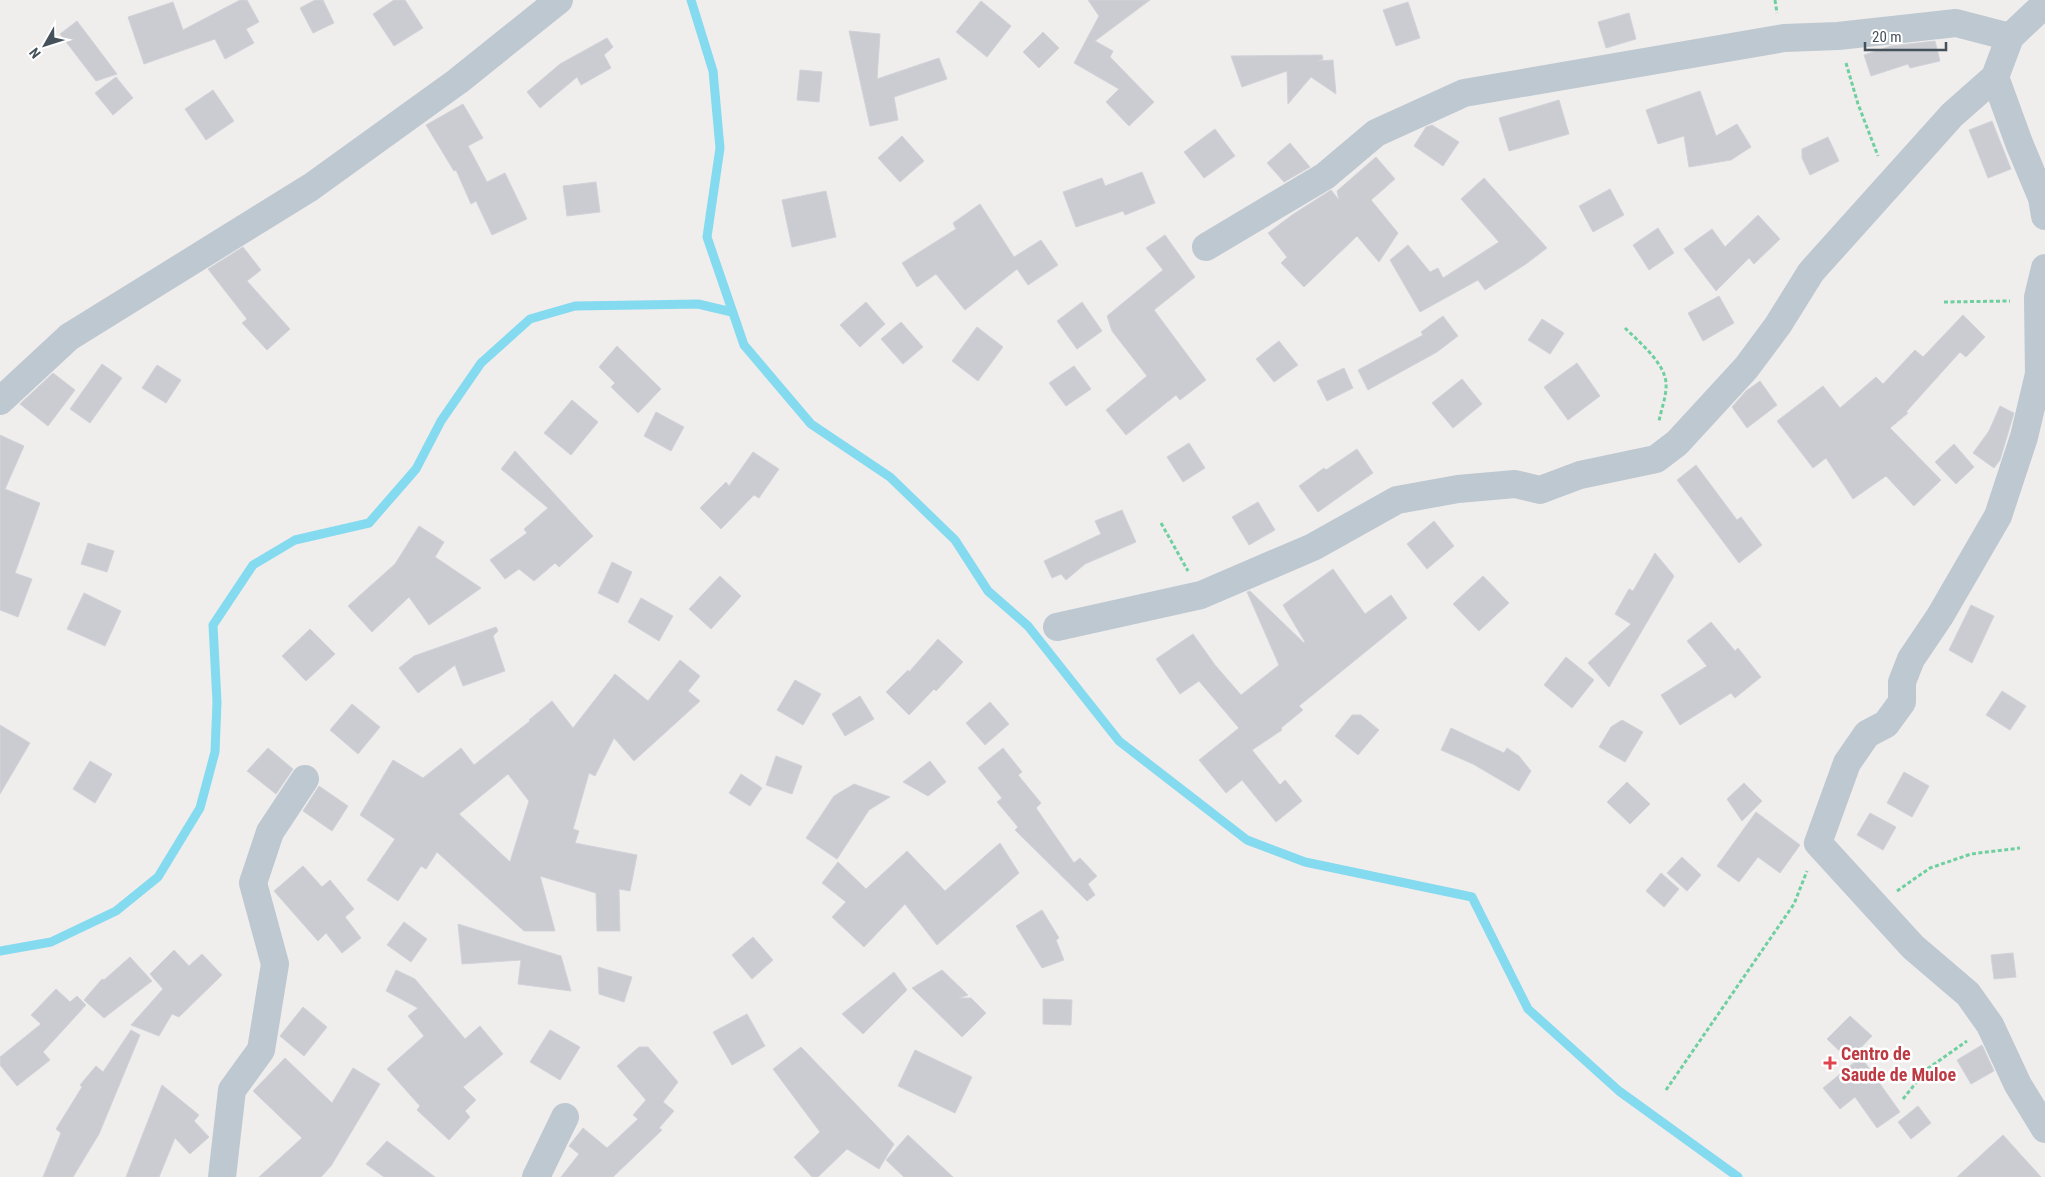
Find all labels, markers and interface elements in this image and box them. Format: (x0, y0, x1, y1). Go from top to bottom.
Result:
north arrow (20, 20, 70, 70)
scale bar (1865, 20, 1946, 52)
text: 20 m (1872, 28, 1902, 46)
text: N (26, 45, 44, 62)
place label: Centro de Saude de Muloe (1841, 1043, 1956, 1085)
marker: Centro de Saude de Muloe (1823, 1056, 1837, 1070)

